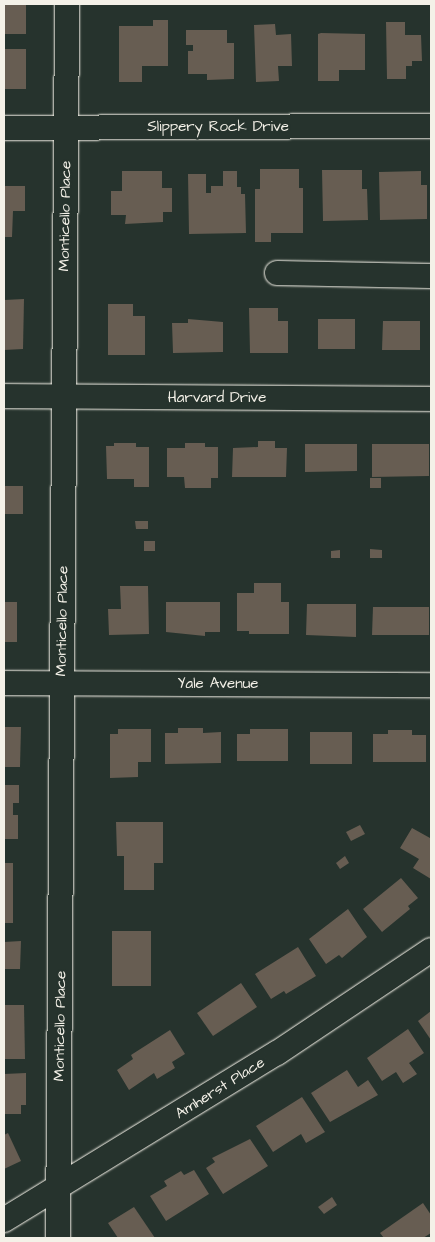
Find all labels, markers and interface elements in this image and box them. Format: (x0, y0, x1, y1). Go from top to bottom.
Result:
street label: Slippery Rock Drive (147, 118, 289, 136)
street label: Monticello Place (55, 161, 75, 271)
street label: Harvard Drive (168, 389, 266, 407)
street label: Monticello Place (52, 566, 72, 676)
street label: Yale Avenue (178, 675, 258, 693)
street label: Monticello Place (50, 971, 70, 1081)
street label: Amherst Place (172, 1053, 268, 1123)

